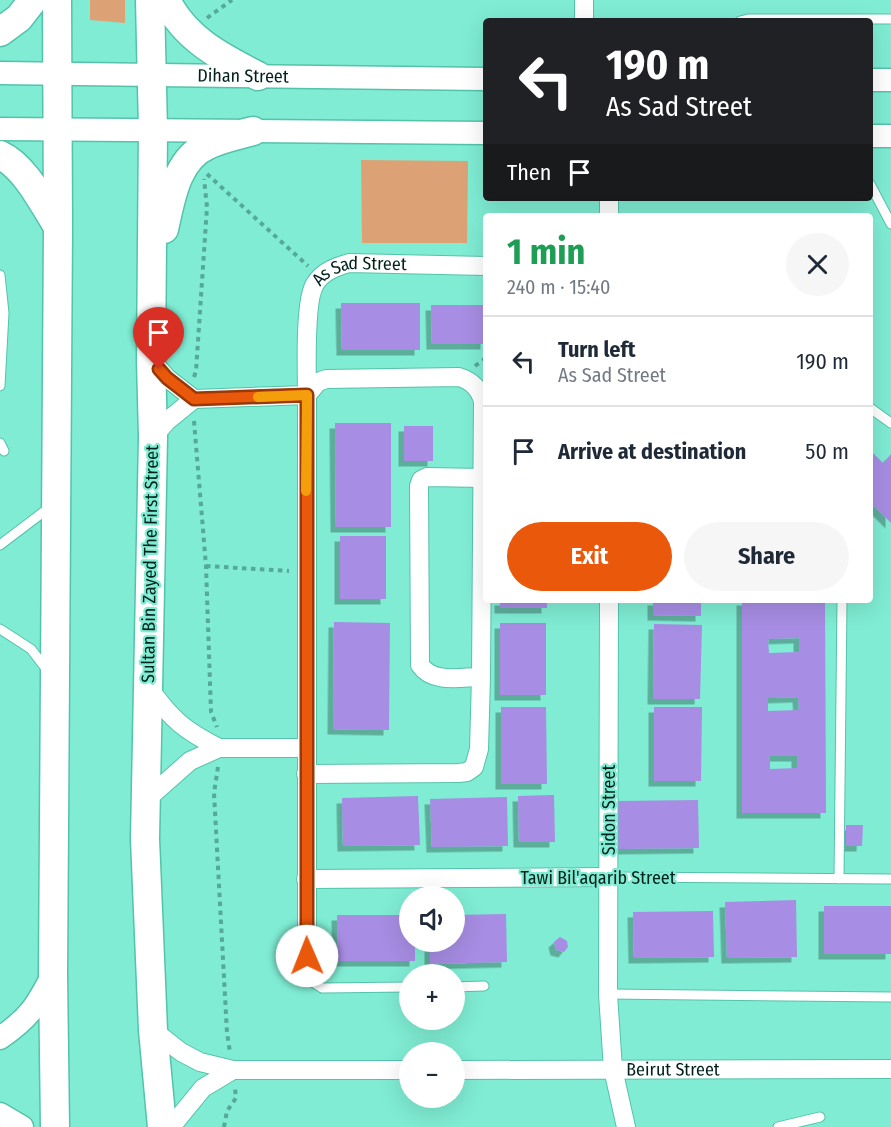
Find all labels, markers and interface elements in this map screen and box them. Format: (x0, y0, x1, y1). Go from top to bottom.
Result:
text: 190 m (606, 40, 709, 90)
icon: left (507, 42, 585, 120)
street label: Dihan Street (197, 64, 289, 88)
text: As Sad Street (606, 91, 752, 123)
icon: arrive (563, 156, 596, 189)
text: Then (507, 159, 551, 186)
text: 1 min (507, 230, 585, 274)
button: close (786, 233, 849, 296)
street label: As Sad Street (307, 252, 407, 290)
text: 240 m · 15:40 (507, 275, 610, 299)
pin (133, 307, 184, 369)
icon: arrive (142, 316, 175, 349)
text: Turn left (558, 336, 636, 363)
icon: left (507, 345, 540, 378)
text: 190 m (796, 348, 849, 375)
text: As Sad Street (558, 363, 666, 387)
icon: arrive (507, 435, 540, 468)
text: Arrive at destination (558, 438, 746, 465)
text: 50 m (805, 438, 849, 465)
street label: Sultan Bin Zayed The First Street (137, 445, 163, 683)
button: Exit (507, 522, 672, 591)
button: Share (684, 522, 849, 591)
street label: Sidon Street (598, 765, 620, 855)
street label: Tawi Bil'aqarib Street (520, 867, 676, 889)
map controls (399, 886, 465, 1108)
button: sound (399, 886, 465, 952)
position arrow (275, 924, 339, 988)
button: + (399, 964, 465, 1030)
button: − (399, 1042, 465, 1108)
street label: Beirut Street (626, 1058, 720, 1081)

